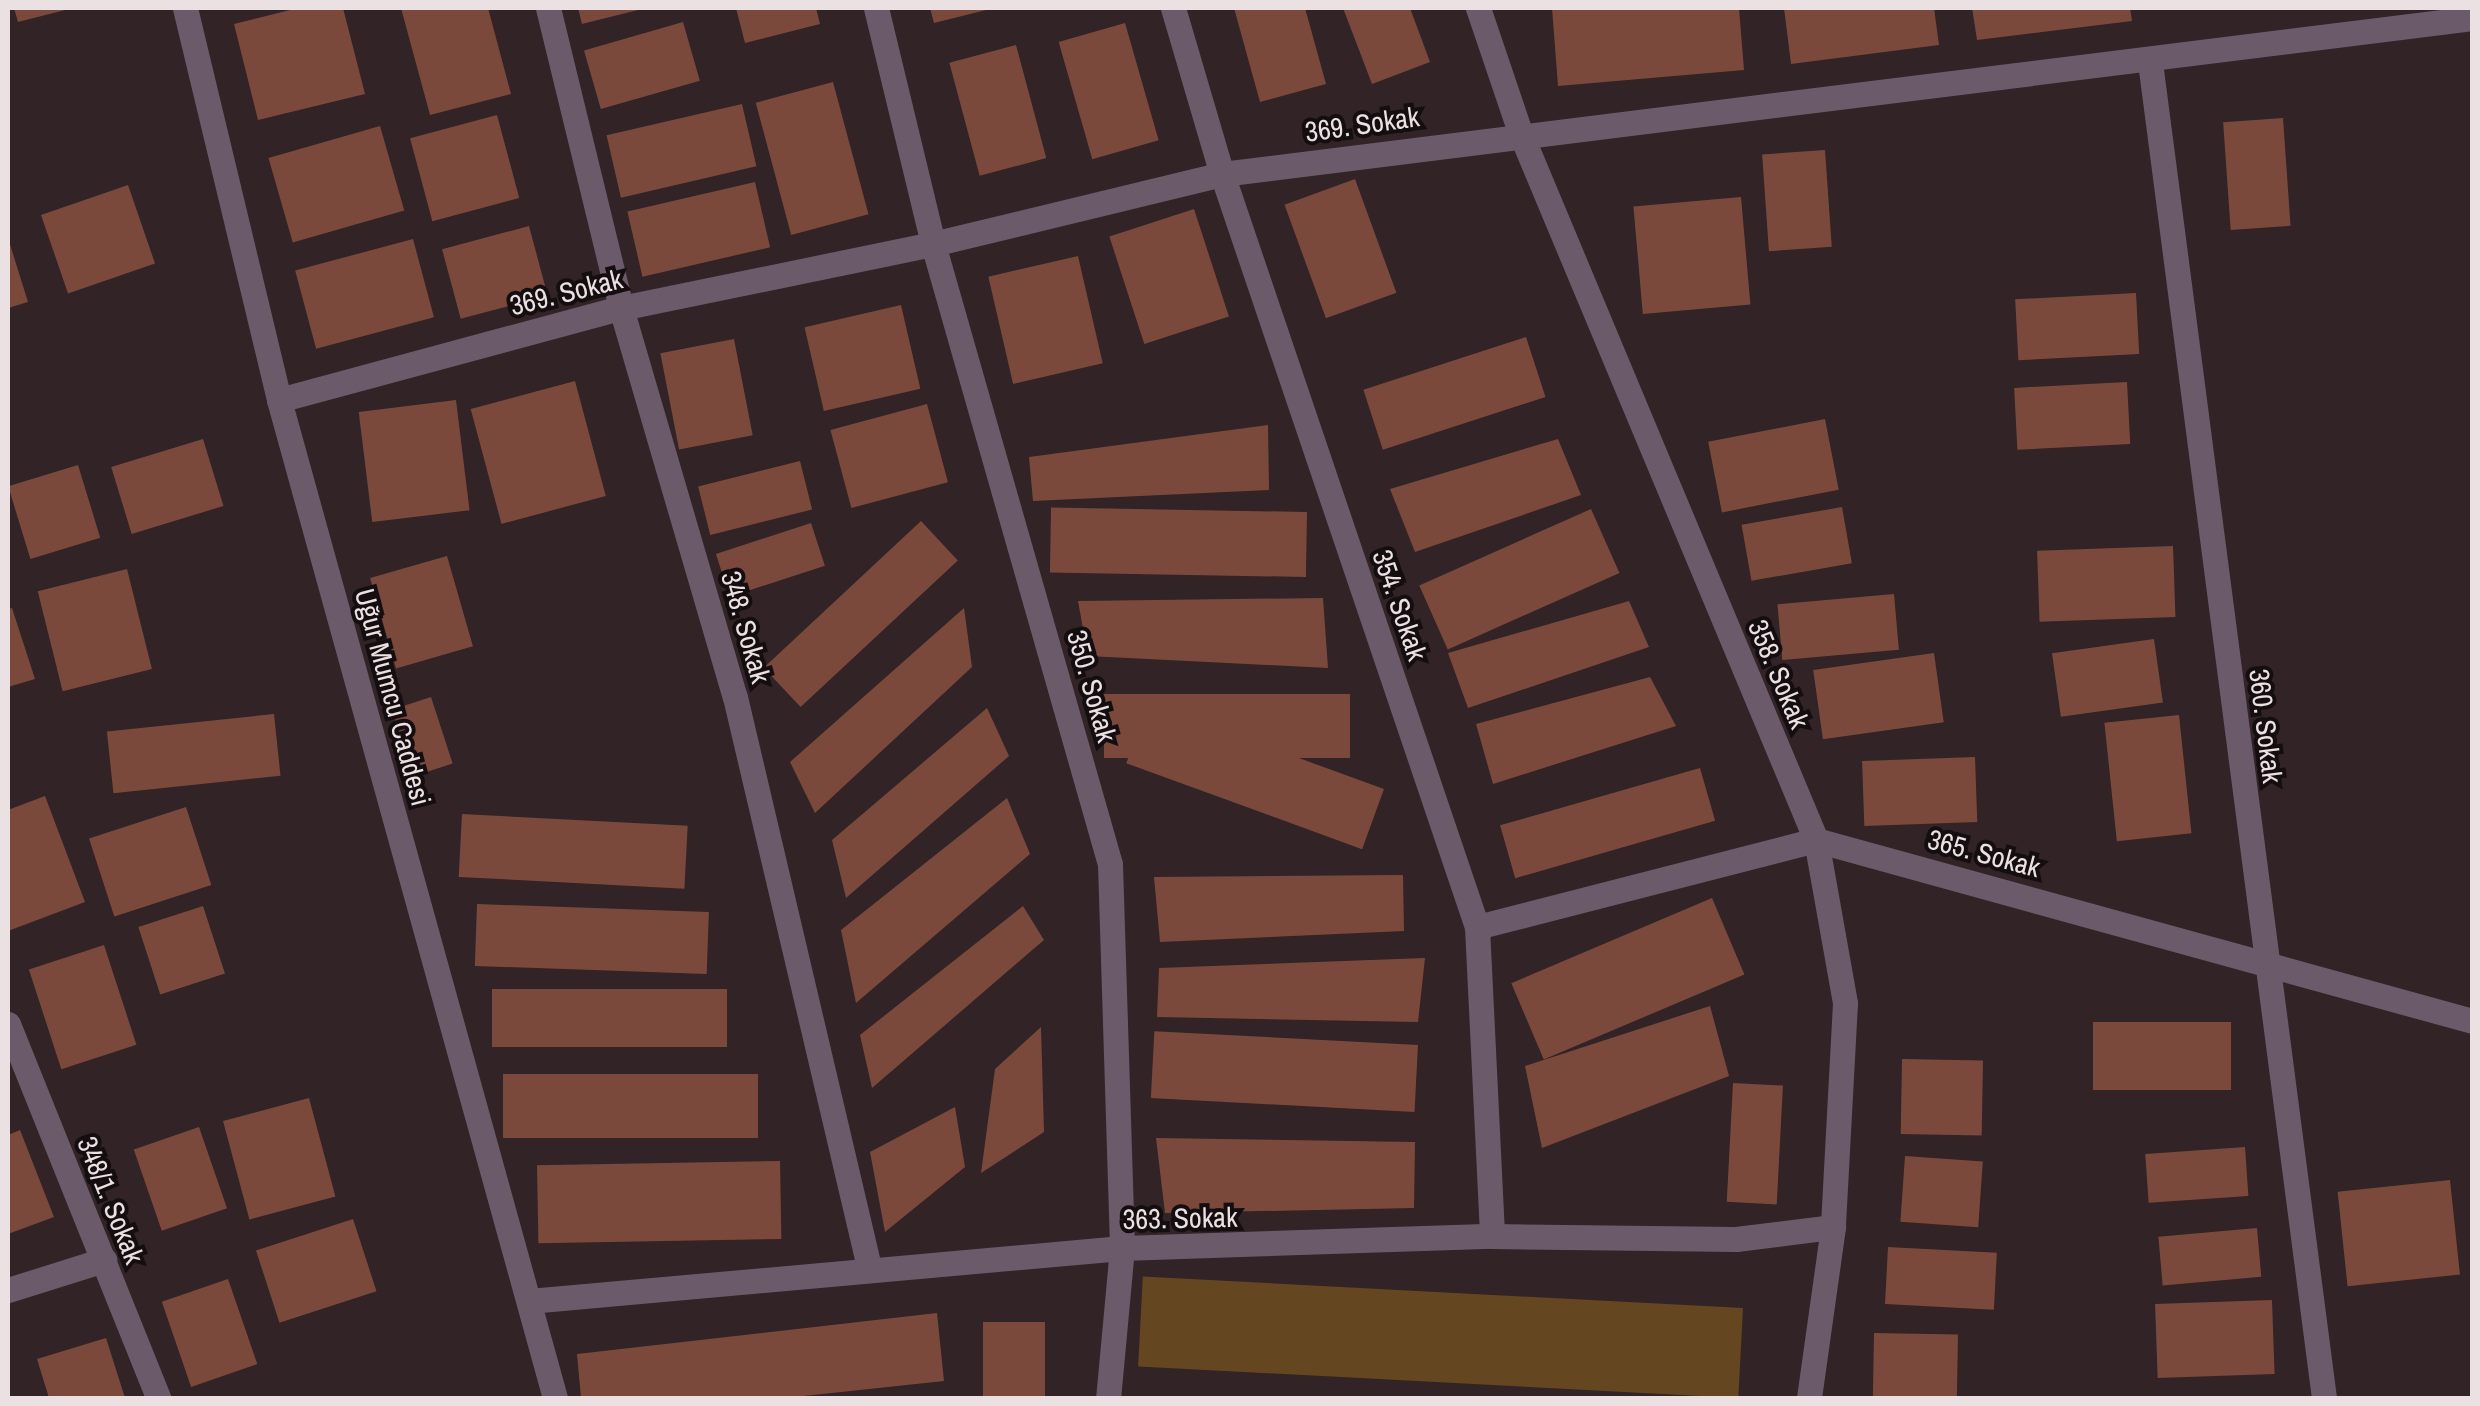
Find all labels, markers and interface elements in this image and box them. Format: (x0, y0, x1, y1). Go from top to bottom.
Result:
street label: 369. Sokak (1303, 99, 1421, 149)
street label: 369. Sokak (506, 262, 626, 322)
street label: 354. Sokak (1365, 545, 1435, 665)
street label: 348. Sokak (714, 567, 778, 687)
street label: Uğur Mumcu Caddesi (348, 585, 438, 809)
street label: 358. Sokak (1741, 615, 1817, 733)
street label: 350. Sokak (1060, 626, 1124, 746)
street label: 360. Sokak (2242, 667, 2290, 785)
street label: 365. Sokak (1924, 822, 2044, 884)
street label: 348/1. Sokak (70, 1132, 152, 1268)
street label: 363. Sokak (1122, 1200, 1238, 1236)

